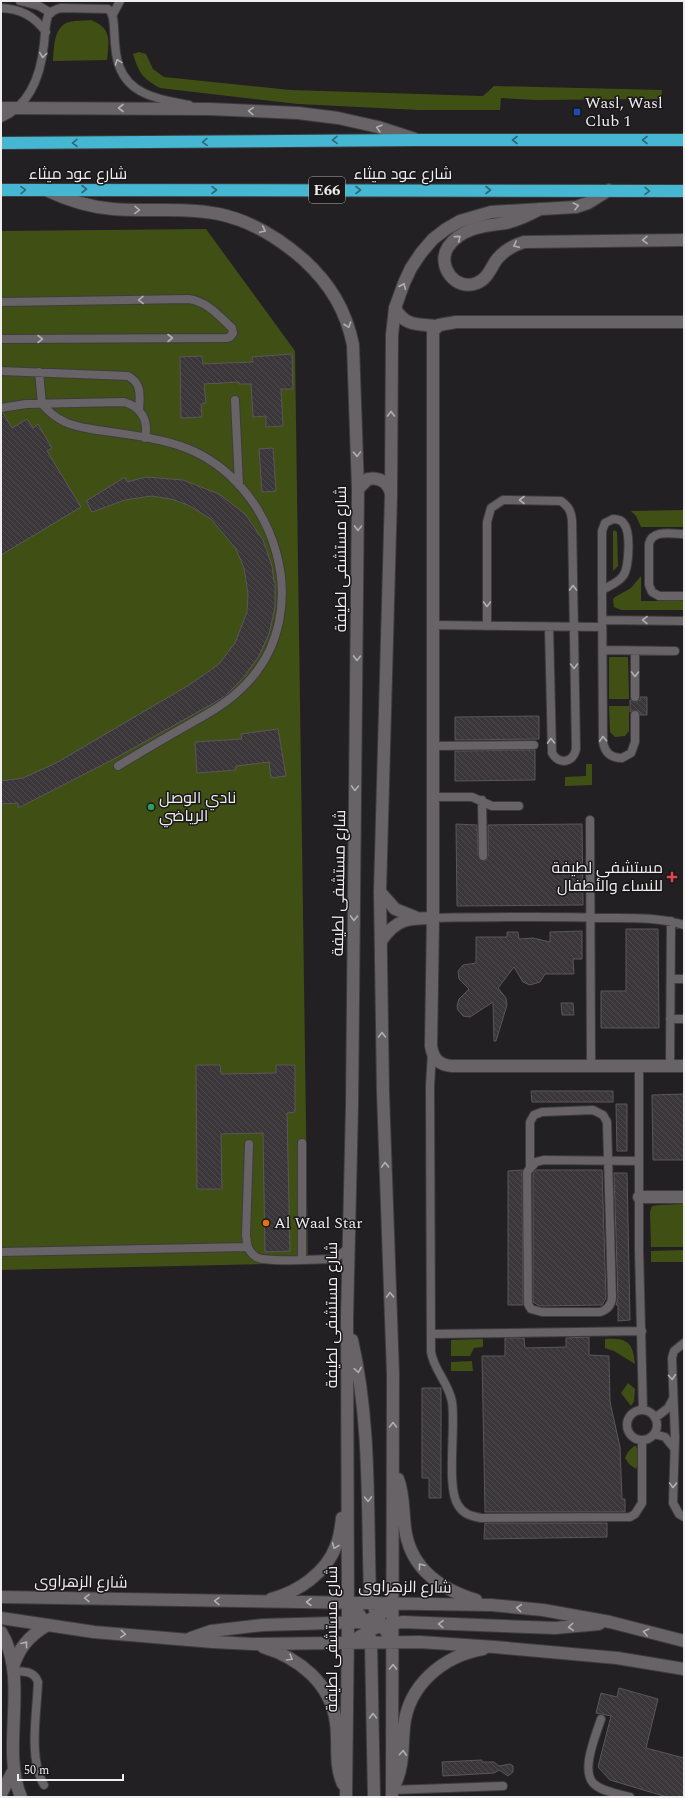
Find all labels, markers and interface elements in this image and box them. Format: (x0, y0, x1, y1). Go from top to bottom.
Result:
one-way arrow (39, 52, 48, 58)
one-way arrow (114, 58, 123, 65)
place label: Wasl, Wasl Club 1 (585, 91, 663, 133)
one-way arrow (118, 104, 124, 112)
one-way arrow (248, 107, 254, 115)
marker: Wasl, Wasl Club 1 (572, 107, 582, 117)
one-way arrow (376, 124, 383, 133)
one-way arrow (332, 136, 338, 145)
one-way arrow (512, 136, 518, 144)
one-way arrow (642, 136, 648, 144)
one-way arrow (202, 138, 208, 146)
one-way arrow (72, 139, 78, 147)
street label: شارع عود ميثاء (29, 162, 127, 186)
street label: شارع عود ميثاء (354, 162, 452, 186)
road number: E66 (309, 177, 345, 203)
one-way arrow (81, 185, 87, 193)
one-way arrow (20, 186, 26, 194)
one-way arrow (211, 186, 217, 194)
one-way arrow (355, 186, 361, 194)
one-way arrow (485, 186, 491, 194)
one-way arrow (644, 186, 650, 195)
one-way arrow (573, 202, 580, 210)
one-way arrow (134, 205, 140, 214)
one-way arrow (260, 226, 267, 234)
one-way arrow (453, 235, 461, 242)
one-way arrow (642, 236, 648, 244)
one-way arrow (513, 240, 520, 248)
one-way arrow (398, 282, 406, 290)
one-way arrow (138, 296, 144, 304)
one-way arrow (343, 321, 352, 328)
one-way arrow (167, 334, 173, 342)
one-way arrow (37, 335, 43, 343)
one-way arrow (387, 411, 395, 417)
one-way arrow (353, 451, 361, 457)
street label: شارع مستشفى لطيفة (329, 486, 353, 632)
one-way arrow (519, 496, 525, 504)
one-way arrow (354, 525, 362, 531)
one-way arrow (569, 585, 577, 591)
one-way arrow (483, 601, 491, 607)
one-way arrow (642, 616, 648, 625)
one-way arrow (353, 655, 361, 661)
one-way arrow (570, 663, 579, 669)
one-way arrow (631, 671, 639, 677)
one-way arrow (599, 736, 608, 742)
one-way arrow (547, 738, 555, 744)
one-way arrow (351, 785, 360, 791)
place label: نادي الوصل الرياضي (159, 786, 236, 828)
marker: نادي الوصل الرياضي (146, 802, 156, 812)
street label: شارع مستشفى لطيفة (326, 810, 352, 956)
place label: مستشفى لطيفة للنساء والأطفال (552, 856, 663, 898)
marker: مستشفى لطيفة للنساء والأطفال (666, 871, 678, 883)
one-way arrow (350, 915, 358, 921)
one-way arrow (378, 1032, 386, 1038)
one-way arrow (381, 1162, 389, 1168)
place label: Al Waal Star (274, 1211, 363, 1235)
marker: Al Waal Star (261, 1218, 271, 1228)
street label: شارع مستشفى لطيفة (320, 1242, 344, 1388)
one-way arrow (385, 1292, 394, 1298)
one-way arrow (353, 1367, 362, 1373)
one-way arrow (668, 1374, 677, 1380)
one-way arrow (389, 1422, 397, 1428)
one-way arrow (669, 1482, 677, 1488)
one-way arrow (364, 1496, 372, 1502)
one-way arrow (332, 1543, 340, 1550)
one-way arrow (419, 1564, 426, 1571)
street label: شارع مستشفى لطيفة (320, 1566, 344, 1712)
street label: شارع الزهراوى (34, 1569, 128, 1595)
street label: شارع الزهراوى (358, 1574, 452, 1600)
one-way arrow (84, 1594, 90, 1603)
one-way arrow (214, 1597, 220, 1606)
one-way arrow (306, 1598, 312, 1606)
one-way arrow (516, 1603, 522, 1612)
one-way arrow (438, 1619, 444, 1628)
one-way arrow (568, 1623, 574, 1632)
one-way arrow (643, 1628, 650, 1637)
one-way arrow (120, 1630, 126, 1639)
one-way arrow (20, 1641, 27, 1648)
one-way arrow (286, 1653, 293, 1660)
one-way arrow (388, 1664, 397, 1670)
one-way arrow (369, 1713, 377, 1719)
one-way arrow (398, 1750, 407, 1756)
scale bar (18, 1756, 123, 1782)
text: 50 m (24, 1761, 49, 1780)

